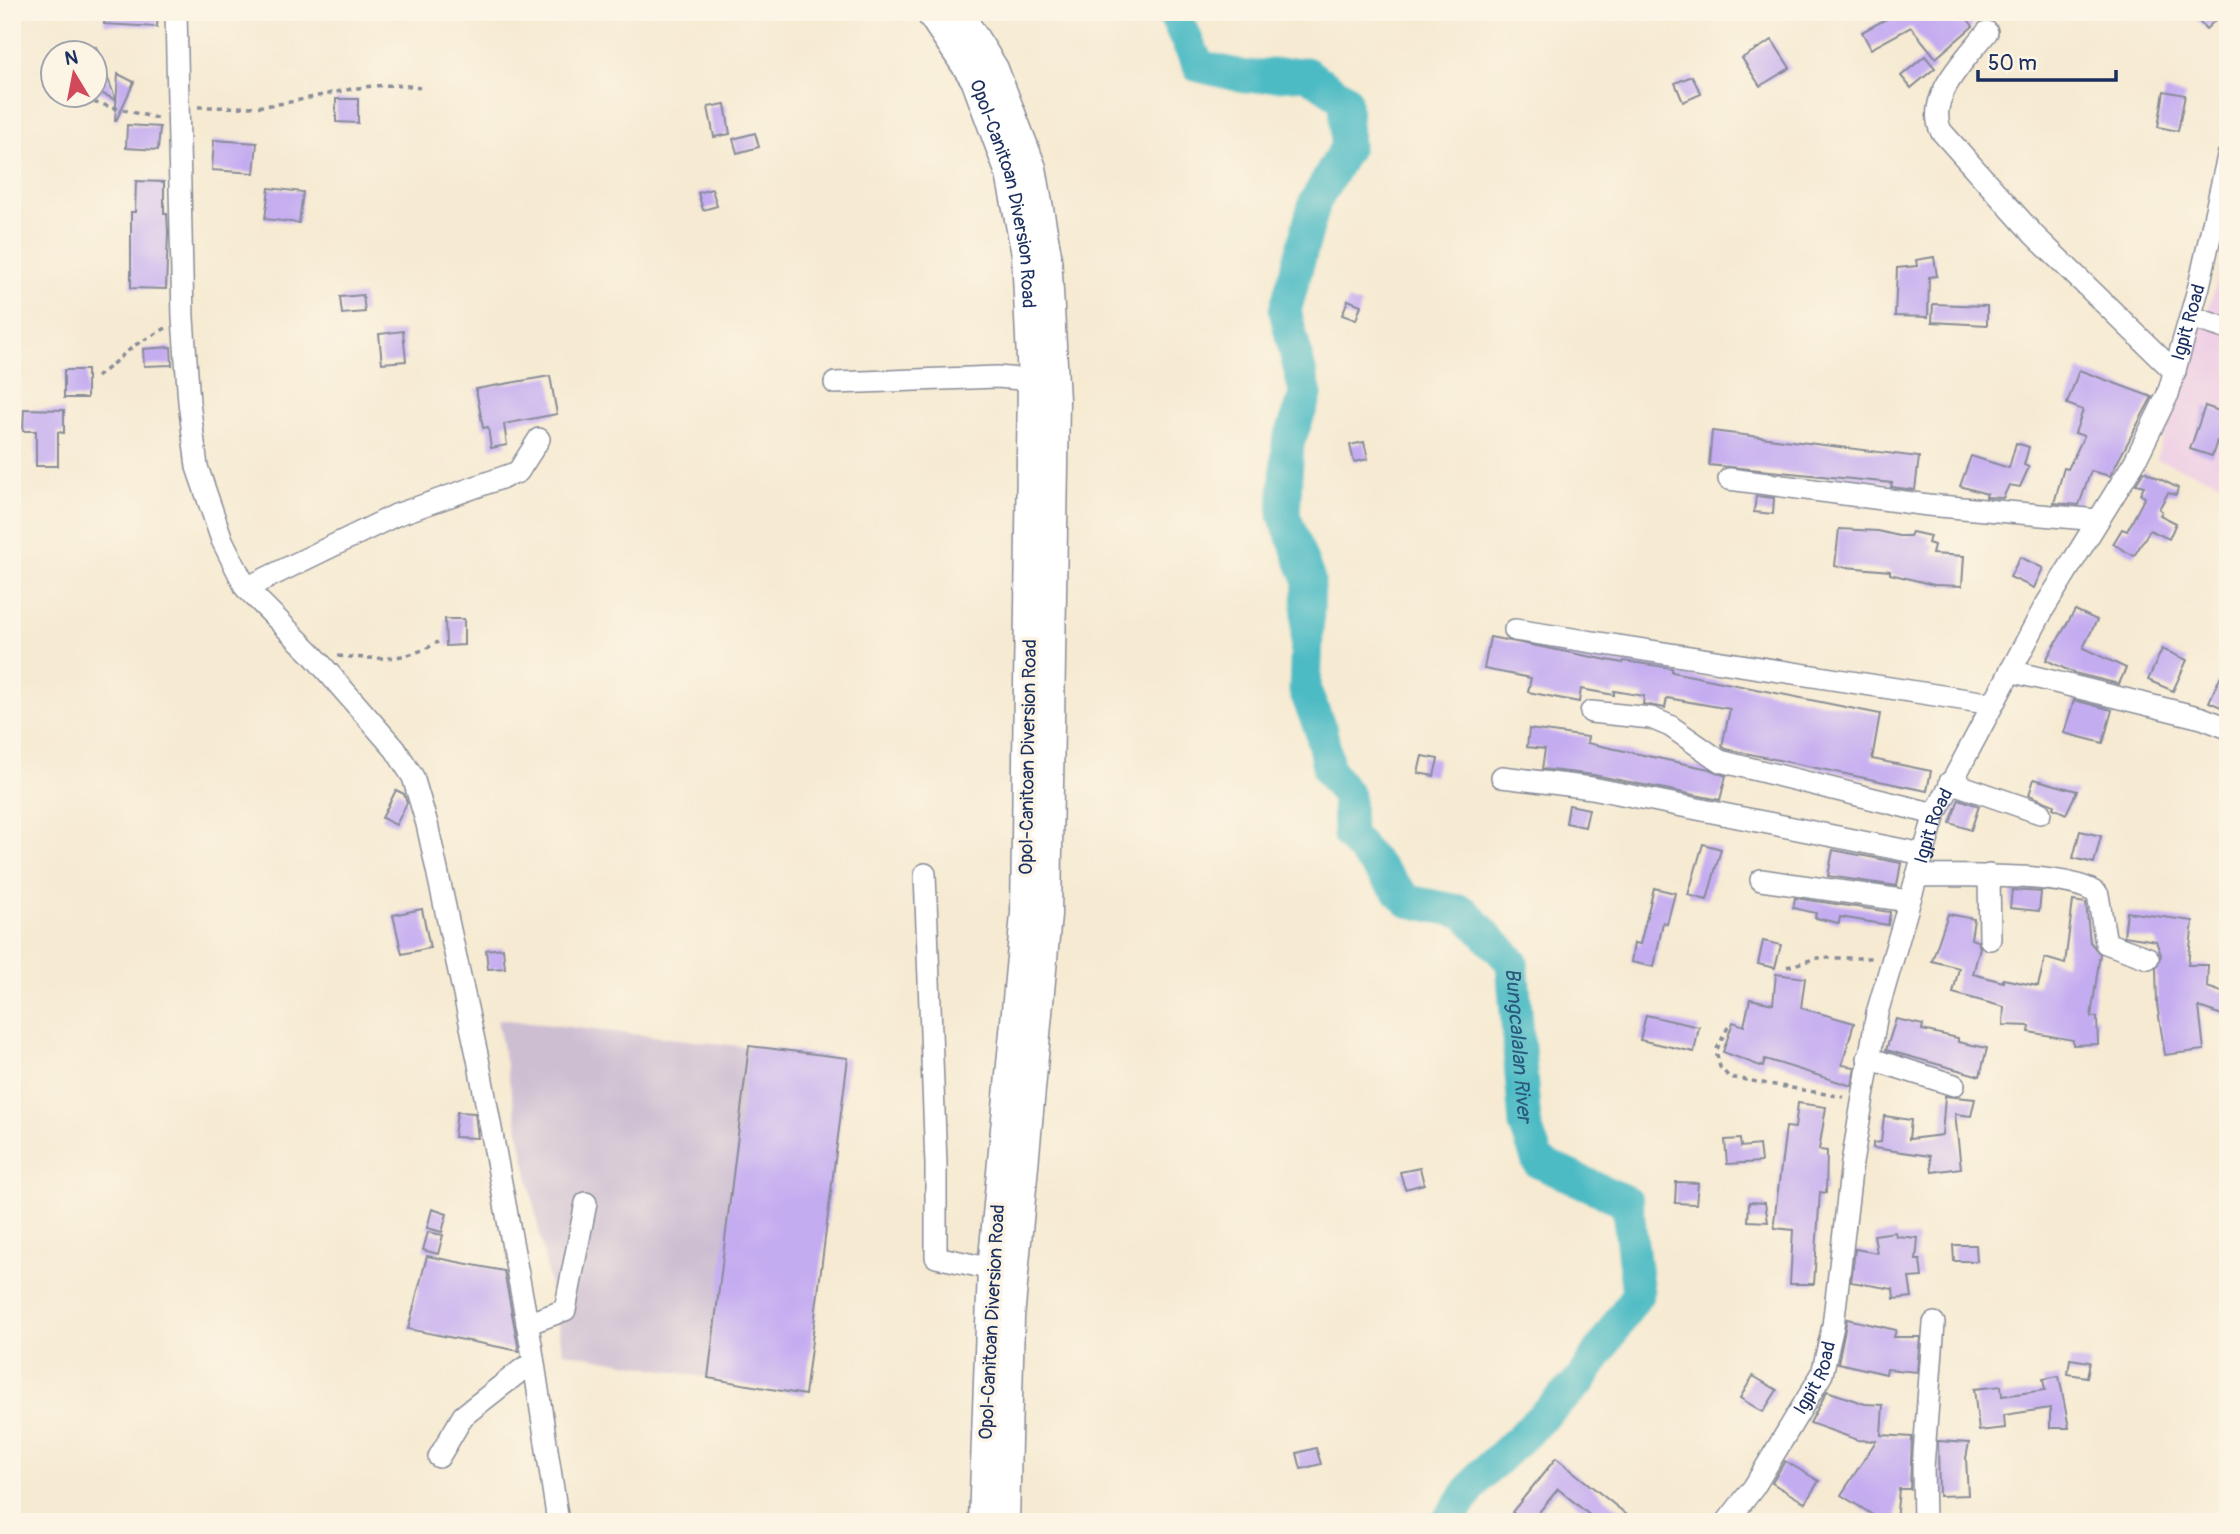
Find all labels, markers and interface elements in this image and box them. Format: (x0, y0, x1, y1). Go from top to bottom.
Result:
north arrow (38, 38, 108, 108)
scale bar (1978, 38, 2116, 82)
text: N (63, 45, 80, 71)
text: 50 m (1988, 50, 2037, 77)
street label: Opol-Canitoan Diversion Road (964, 76, 1041, 309)
street label: Igpit Road (2166, 281, 2211, 363)
street label: Opol-Canitoan Diversion Road (1014, 639, 1042, 875)
street label: Igpit Road (1909, 784, 1958, 866)
water label: Bungcalalan River (1499, 967, 1539, 1126)
street label: Opol-Canitoan Diversion Road (974, 1204, 1010, 1440)
street label: Igpit Road (1788, 1339, 1841, 1419)

